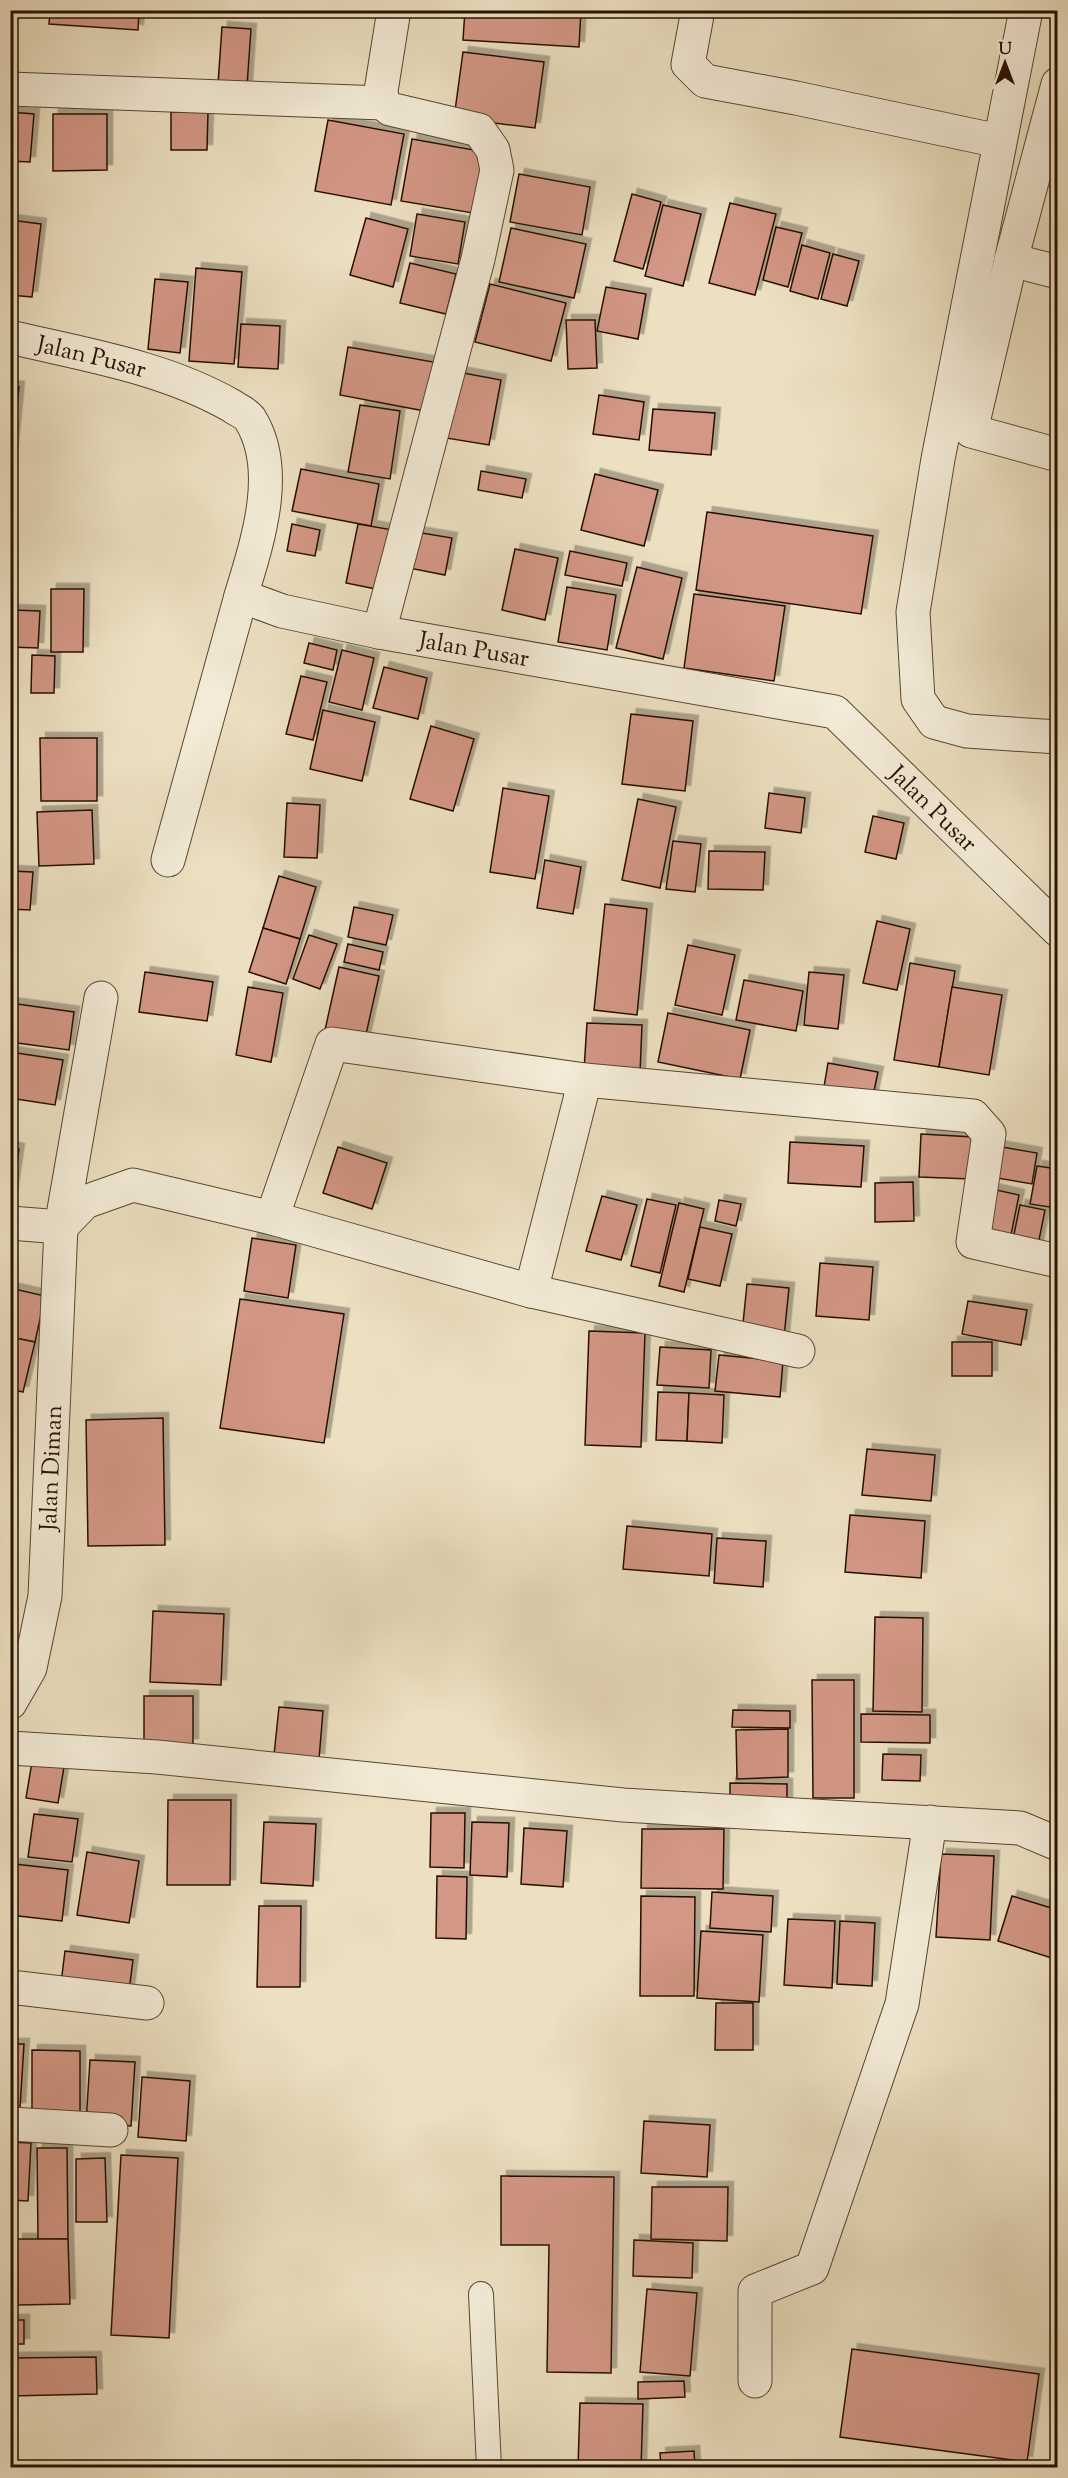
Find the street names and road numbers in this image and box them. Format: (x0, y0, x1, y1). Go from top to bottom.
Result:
street label: Jalan Pusar (32, 328, 150, 388)
street label: Jalan Pusar (414, 624, 532, 677)
street label: Jalan Pusar (879, 757, 984, 861)
street label: Jalan Diman (33, 1404, 72, 1534)

